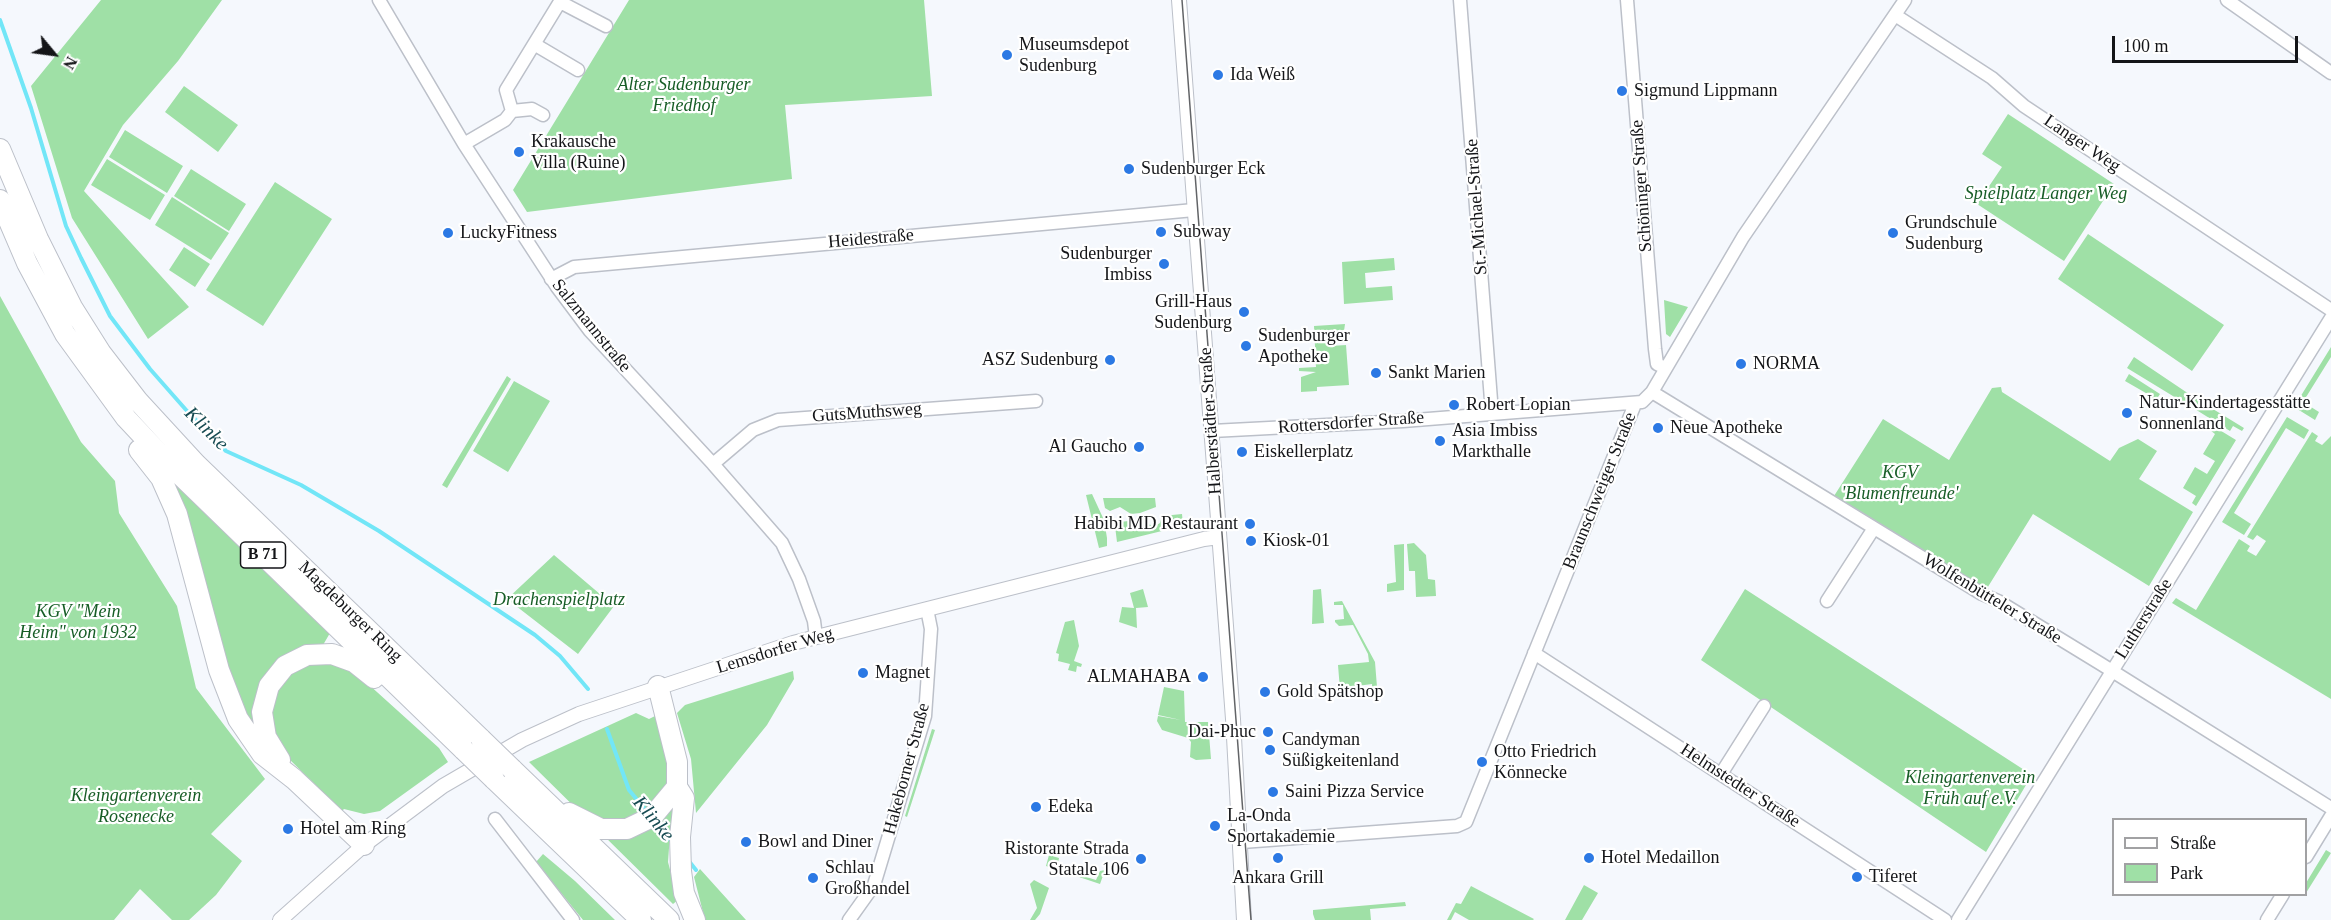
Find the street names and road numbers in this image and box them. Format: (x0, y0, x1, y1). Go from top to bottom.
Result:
street label: Langer Weg (2039, 110, 2125, 178)
street label: Schöninger Straße (1627, 119, 1657, 253)
street label: St.-Michael-Straße (1461, 138, 1493, 276)
street label: Heidestraße (827, 224, 915, 254)
street label: Salzmannstraße (547, 275, 635, 377)
street label: Halberstädter Straße (1195, 347, 1227, 495)
street label: GutsMuthsweg (811, 398, 923, 428)
street label: Rottersdorfer Straße (1277, 407, 1425, 439)
street label: Braunschweiger Straße (1559, 409, 1641, 573)
road number: B 71 (240, 542, 286, 568)
street label: Wolfenbütteler Straße (1919, 549, 2065, 649)
street label: Magdeburger Ring (294, 557, 406, 667)
street label: Lutherstraße (2111, 575, 2177, 663)
street label: Lemsdorfer Weg (714, 623, 836, 679)
street label: Hakeborner Straße (879, 701, 935, 837)
street label: Helmstedter Straße (1676, 739, 1804, 833)

